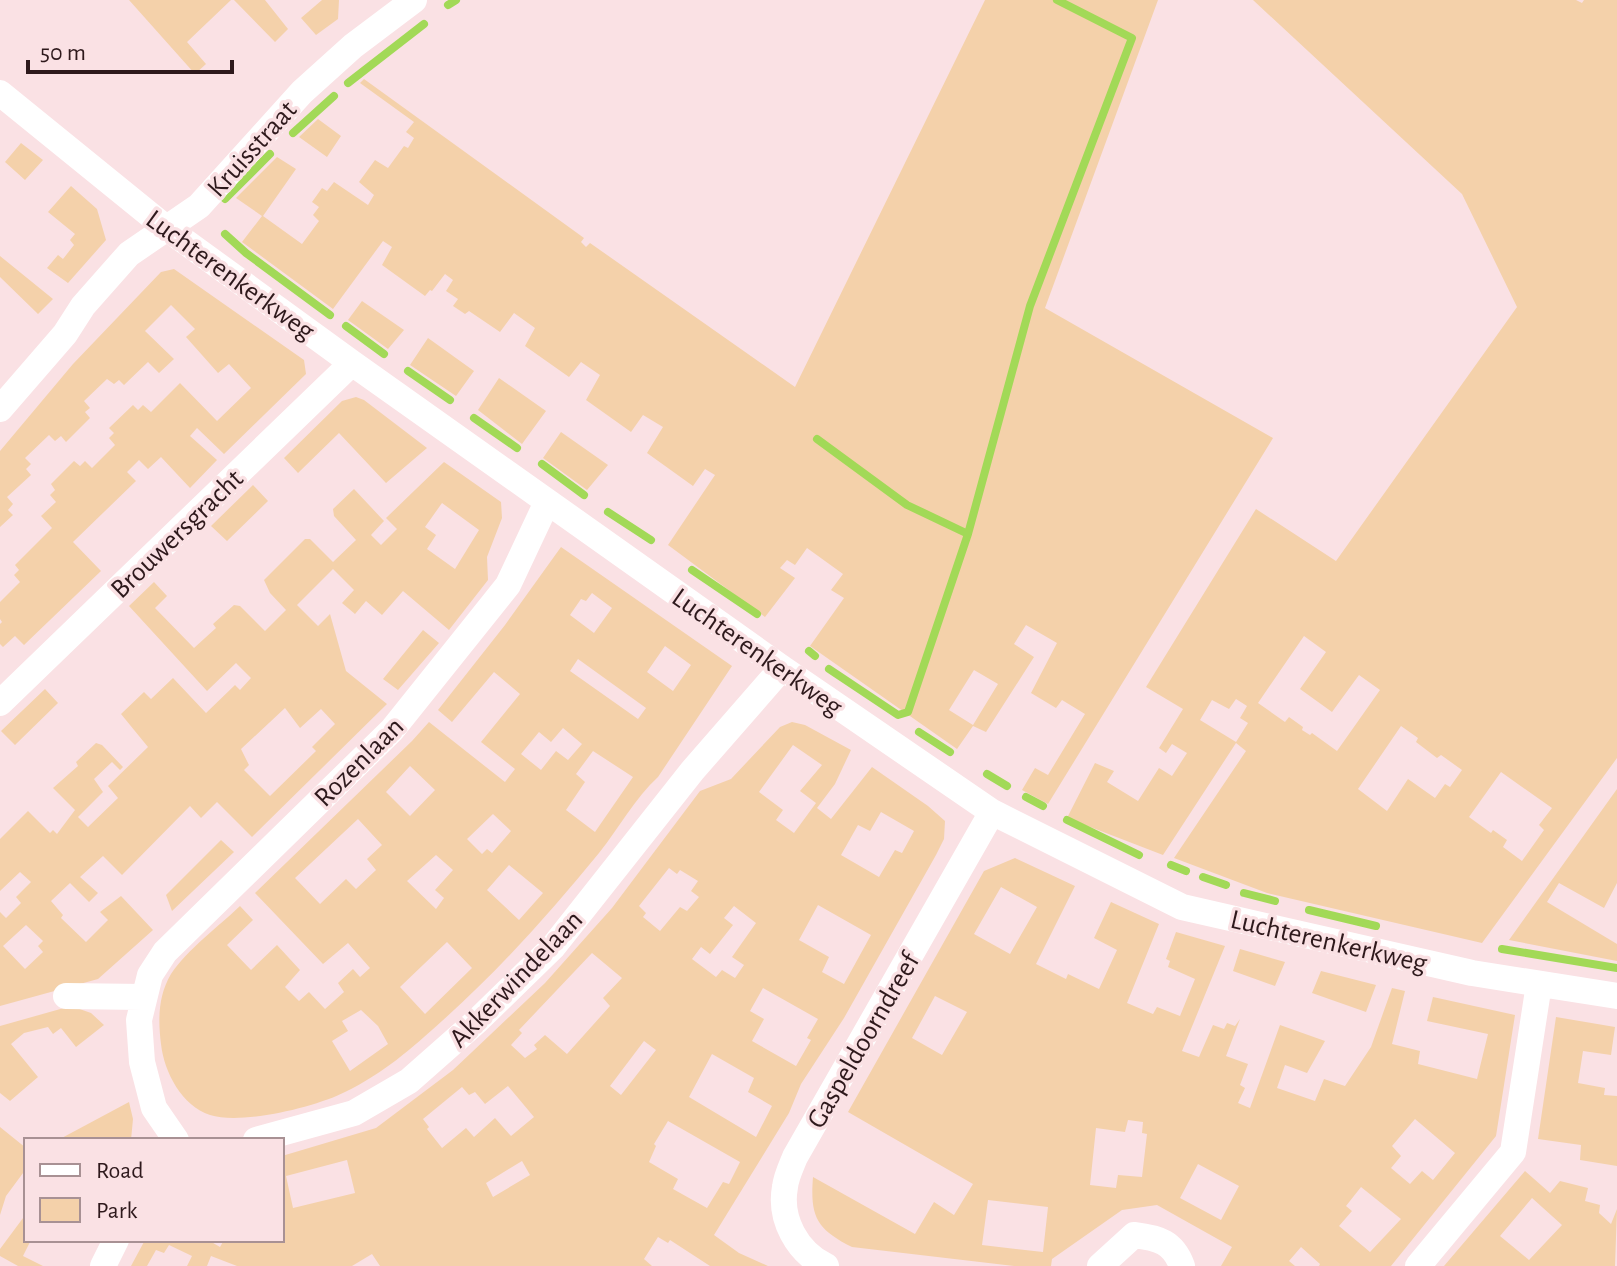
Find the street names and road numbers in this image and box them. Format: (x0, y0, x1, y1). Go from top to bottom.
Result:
street label: Kruisstraat (202, 96, 303, 203)
street label: Luchterenkerkweg (140, 205, 320, 346)
street label: Brouwersgracht (106, 465, 249, 604)
street label: Luchterenkerkweg (667, 584, 847, 722)
street label: Rozenlaan (309, 712, 409, 812)
street label: Akkerwindelaan (445, 906, 588, 1053)
street label: Luchterenkerkweg (1228, 906, 1430, 978)
street label: Gaspeldoorndreef (802, 947, 926, 1133)

